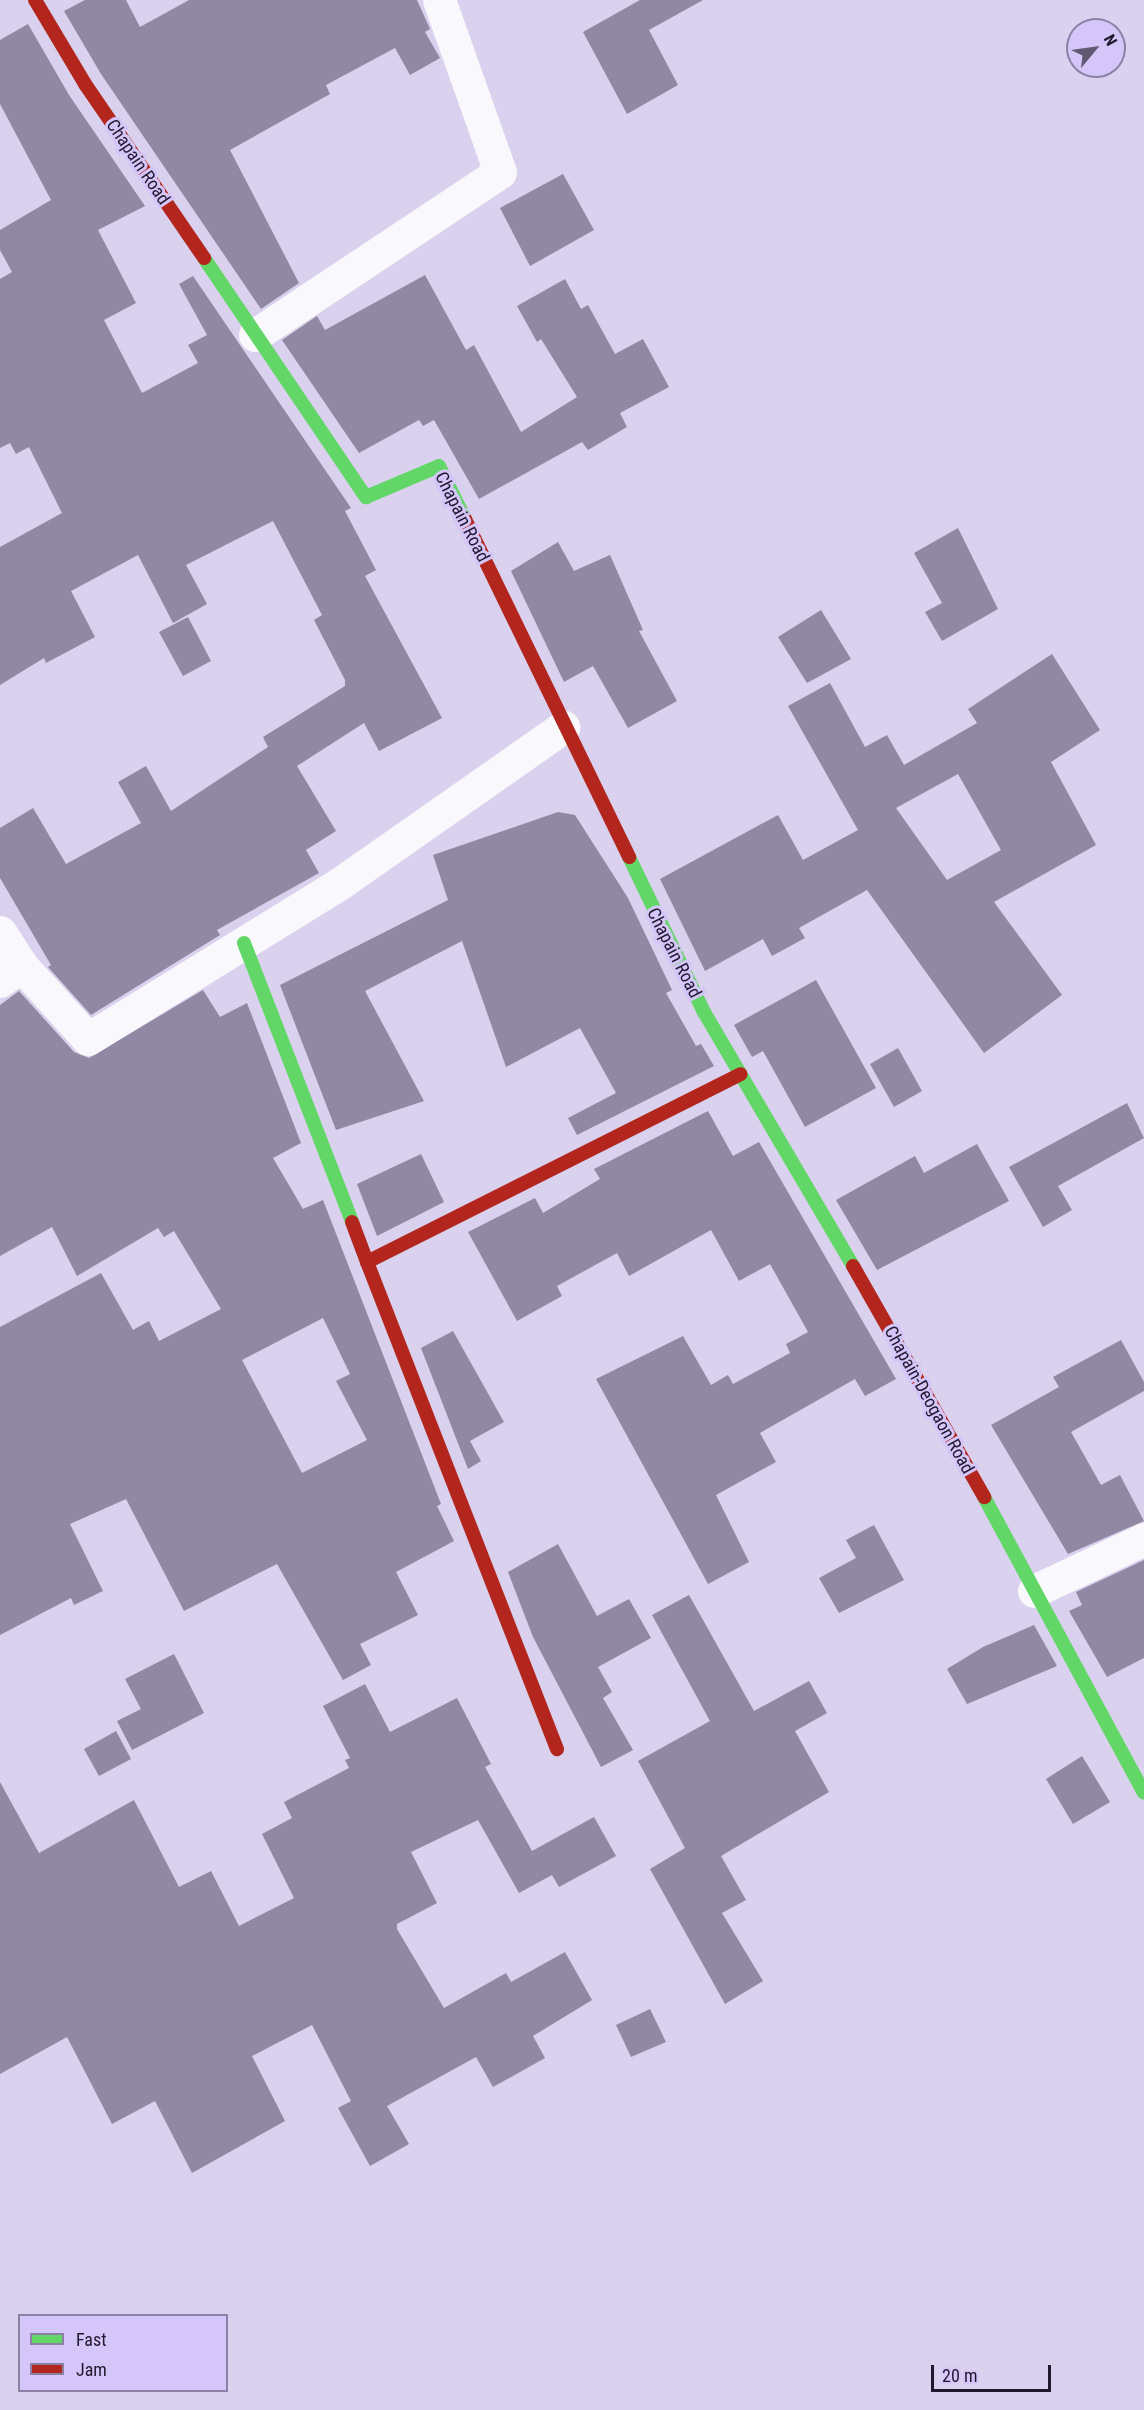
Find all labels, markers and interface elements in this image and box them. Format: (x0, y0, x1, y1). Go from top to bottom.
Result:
north arrow (1066, 18, 1126, 78)
text: N (1100, 31, 1121, 49)
street label: Chapain Road (102, 115, 174, 209)
street label: Chapain Road (430, 468, 494, 566)
street label: Chapain Road (642, 904, 706, 1002)
street label: Chapain-Deogaon Road (879, 1322, 979, 1478)
legend (18, 2314, 228, 2392)
text: Fast (76, 2329, 107, 2350)
scale bar (934, 2353, 1054, 2391)
text: Jam (76, 2359, 107, 2380)
text: 20 m (942, 2365, 977, 2386)

